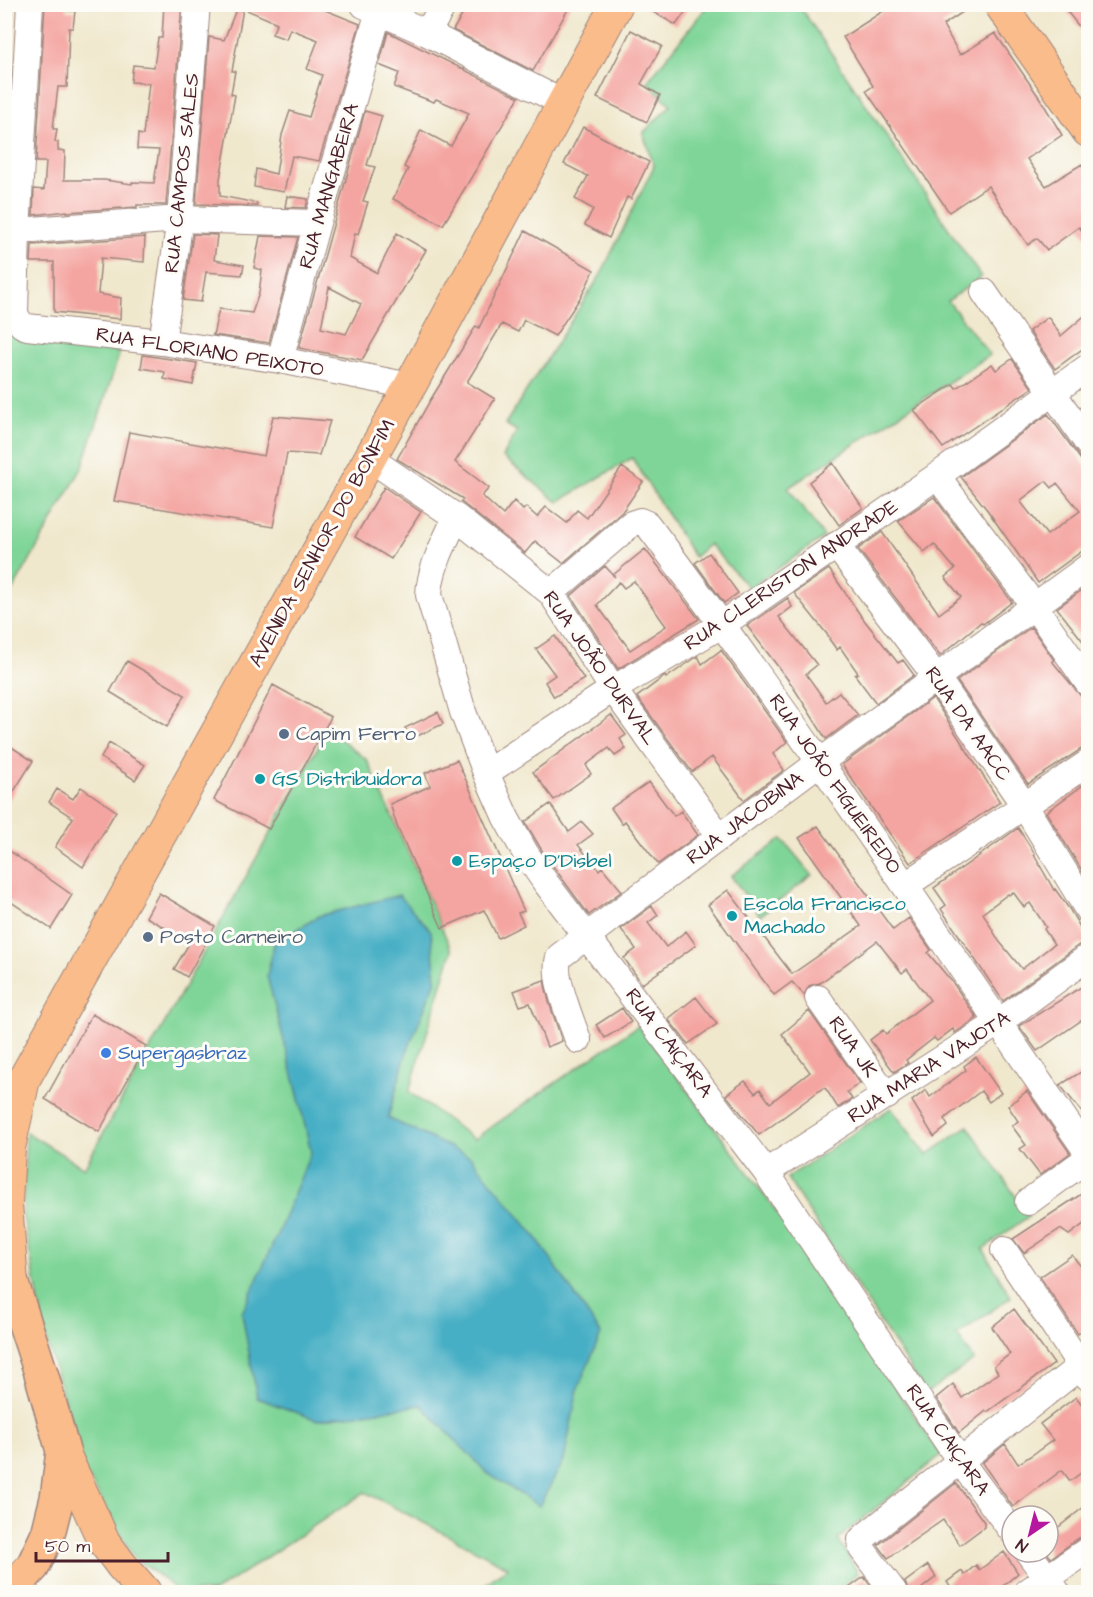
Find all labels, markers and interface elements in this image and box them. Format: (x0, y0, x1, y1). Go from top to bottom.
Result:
street label: RUA CAMPOS SALES (158, 71, 206, 274)
street label: RUA MANGABEIRA (292, 100, 366, 272)
street label: RUA FLORIANO PEIXOTO (94, 320, 326, 384)
street label: AVENIDA SENHOR DO BONFIM (242, 414, 402, 672)
street label: RUA CLERISTON ANDRADE (678, 493, 904, 657)
street label: RUA JOÃO DURVAL (536, 585, 664, 751)
street label: RUA DA AACC (918, 661, 1018, 787)
street label: RUA JOÃO FIGUEIREDO (762, 688, 908, 880)
place label: Capim Ferro (296, 720, 416, 748)
marker: Capim Ferro (277, 727, 291, 741)
place label: GS Distribuidora (272, 765, 422, 793)
street label: RUA JACOBINA (681, 765, 809, 871)
marker: GS Distribuidora (253, 772, 267, 786)
place label: Espaço D'Disbel (469, 847, 612, 875)
marker: Espaço D'Disbel (450, 854, 464, 868)
place label: Escola Francisco Machado (744, 890, 906, 941)
marker: Escola Francisco Machado (725, 909, 739, 923)
place label: Posto Carneiro (160, 923, 303, 951)
marker: Posto Carneiro (141, 930, 155, 944)
street label: RUA CAIÇARA (619, 983, 720, 1104)
street label: RUA MARIA VAJOTA (842, 1004, 1016, 1130)
street label: RUA JK (822, 1011, 884, 1083)
place label: Supergasbraz (118, 1039, 247, 1068)
marker: Supergasbraz (99, 1046, 113, 1060)
street label: RUA CAIÇARA (899, 1379, 997, 1502)
north arrow (1000, 1504, 1060, 1564)
scale bar (36, 1525, 168, 1563)
text: 50 m (45, 1534, 90, 1559)
text: N (1012, 1534, 1032, 1557)

